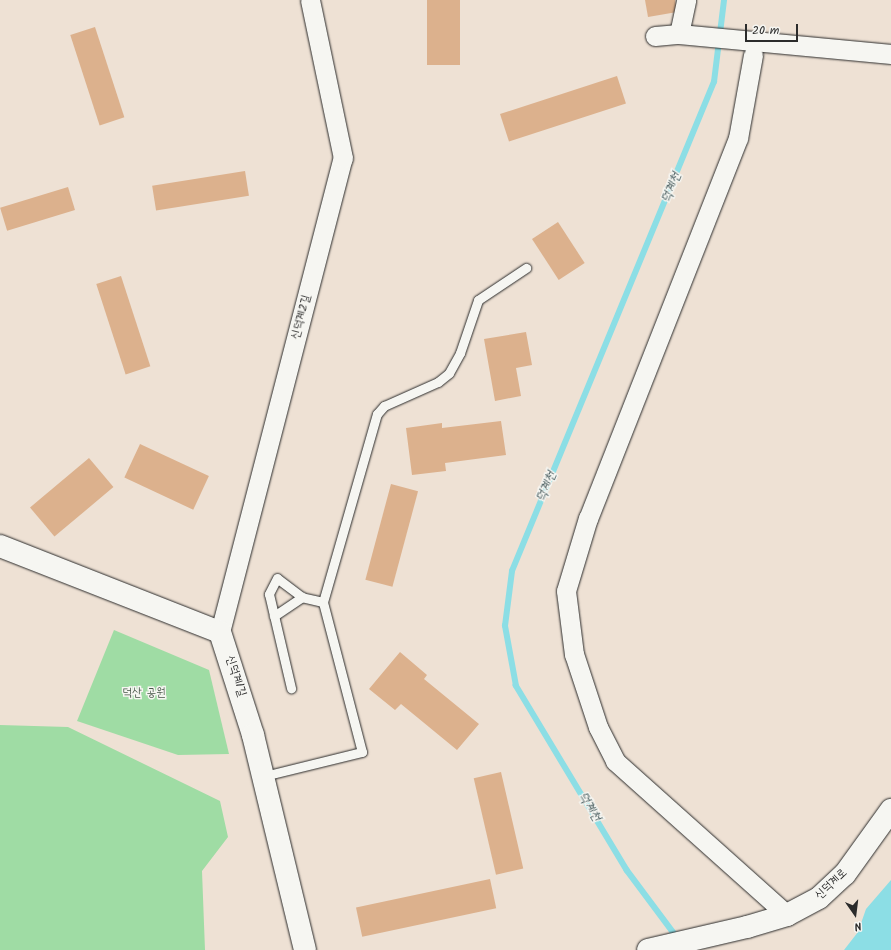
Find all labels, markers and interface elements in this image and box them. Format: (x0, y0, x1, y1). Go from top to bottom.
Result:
scale bar (747, 16, 800, 42)
text: 20 m (752, 21, 779, 40)
water label: 덕계천 (659, 171, 685, 205)
street label: 신덕계2길 (288, 293, 314, 341)
water label: 덕계천 (534, 470, 560, 504)
street label: 신덕계1길 (223, 654, 249, 698)
park label: 덕산 공원 (122, 686, 166, 700)
water label: 덕계천 (574, 790, 604, 824)
street label: 신덕계로 (812, 866, 850, 902)
north arrow (835, 894, 875, 934)
text: N (852, 916, 863, 935)

